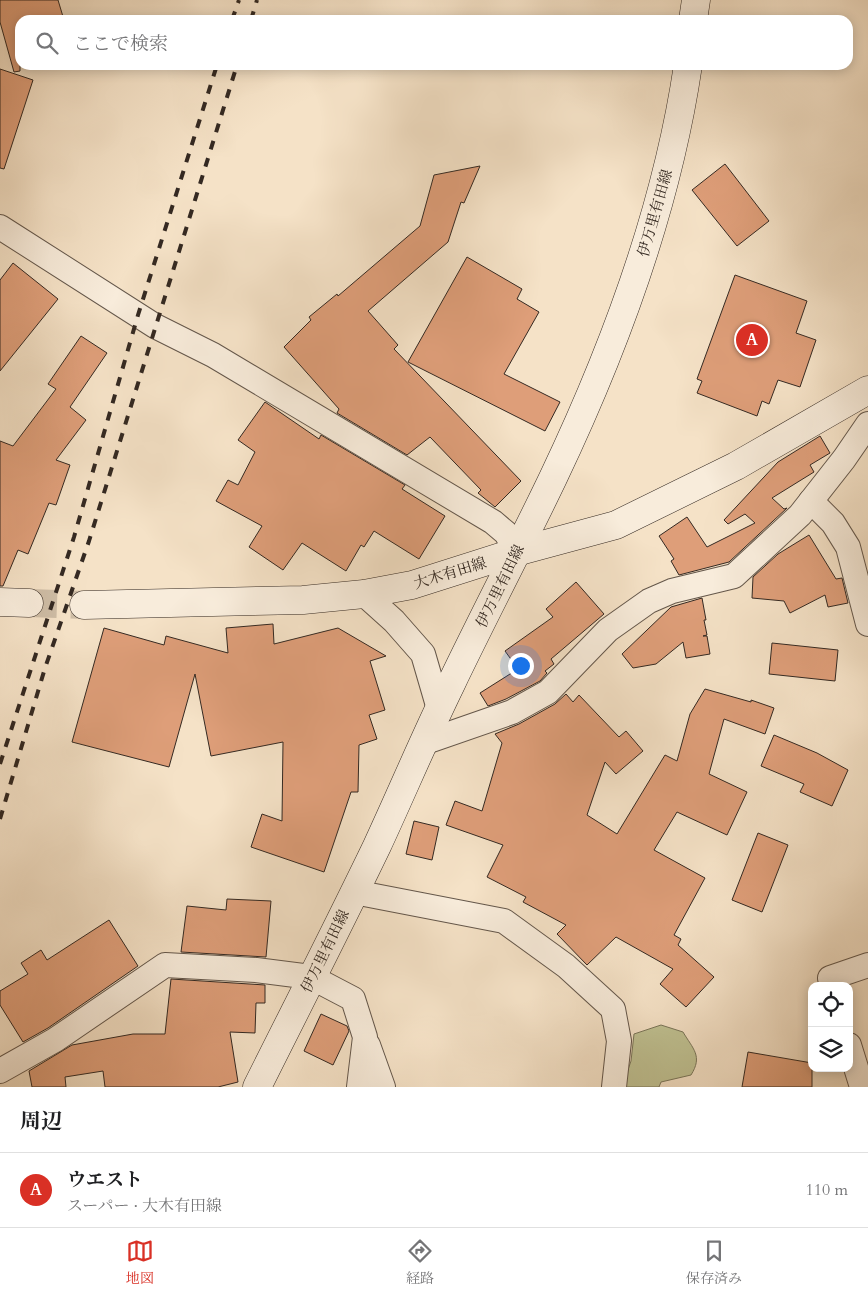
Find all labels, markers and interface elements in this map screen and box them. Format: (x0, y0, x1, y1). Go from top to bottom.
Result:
search box (15, 15, 853, 70)
icon: search (33, 29, 61, 57)
text: ここで検索 (73, 31, 168, 57)
street label: 伊万里有田線 (633, 167, 677, 259)
pin: A (736, 321, 768, 359)
street label: 伊万里有田線 (471, 541, 529, 631)
street label: 大木有田線 (411, 552, 489, 594)
your location (508, 653, 534, 679)
street label: 伊万里有田線 (296, 906, 354, 996)
map controls (808, 982, 853, 1072)
button: locate (808, 982, 853, 1027)
button: layers (808, 1027, 853, 1072)
text: 周辺 (20, 1107, 62, 1136)
text: ウエスト (67, 1167, 143, 1193)
text: A (30, 1179, 42, 1201)
text: 110 m (806, 1179, 848, 1201)
text: スーパー · 大木有田線 (67, 1195, 222, 1217)
tab: 地図 (126, 1237, 154, 1288)
tab: 経路 (406, 1237, 434, 1288)
tab: 保存済み (686, 1237, 742, 1288)

